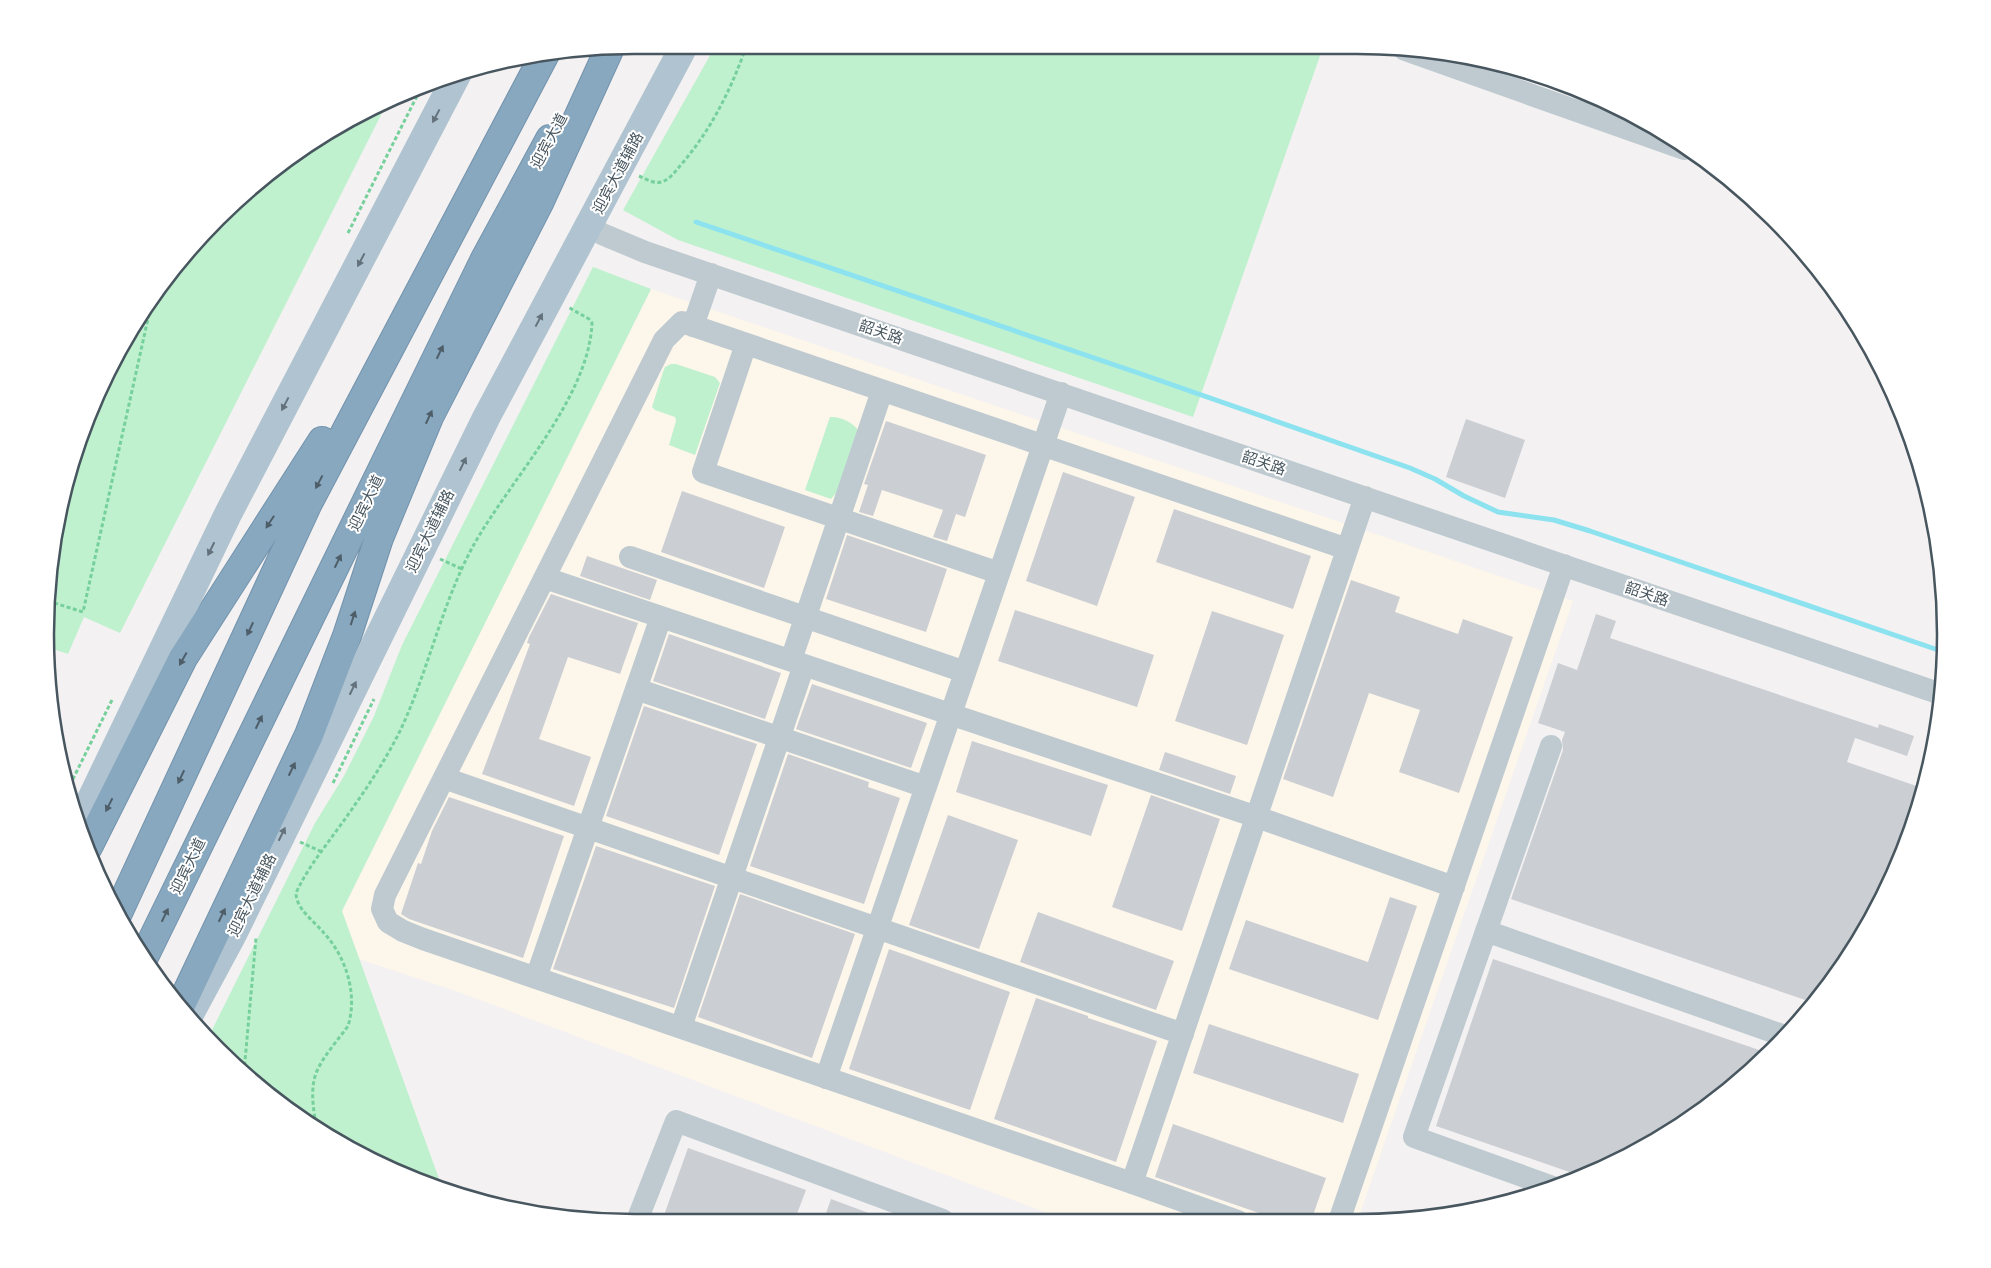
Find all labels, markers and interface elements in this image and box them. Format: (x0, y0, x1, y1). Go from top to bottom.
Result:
one-way arrow (432, 109, 440, 124)
street label: 迎宾大道 (527, 110, 571, 172)
street label: 迎宾大道辅路 (589, 129, 647, 217)
one-way arrow (357, 253, 365, 268)
one-way arrow (535, 313, 543, 327)
street label: 韶关路 (857, 316, 905, 348)
one-way arrow (436, 344, 444, 359)
one-way arrow (281, 397, 289, 412)
one-way arrow (426, 410, 434, 424)
street label: 韶关路 (1240, 447, 1288, 479)
one-way arrow (459, 457, 467, 471)
street label: 迎宾大道 (345, 472, 387, 534)
one-way arrow (315, 475, 323, 490)
street label: 迎宾大道辅路 (402, 487, 458, 575)
one-way arrow (265, 516, 275, 529)
one-way arrow (207, 542, 215, 556)
one-way arrow (334, 553, 342, 568)
street label: 韶关路 (1623, 578, 1671, 610)
one-way arrow (349, 610, 357, 625)
one-way arrow (246, 622, 254, 636)
one-way arrow (178, 653, 187, 666)
one-way arrow (349, 681, 357, 695)
one-way arrow (255, 715, 263, 729)
one-way arrow (289, 762, 297, 776)
one-way arrow (177, 770, 185, 784)
one-way arrow (105, 797, 113, 812)
one-way arrow (278, 827, 286, 841)
street label: 迎宾大道 (167, 835, 209, 897)
street label: 迎宾大道辅路 (224, 851, 280, 939)
one-way arrow (160, 908, 169, 923)
one-way arrow (219, 908, 227, 922)

